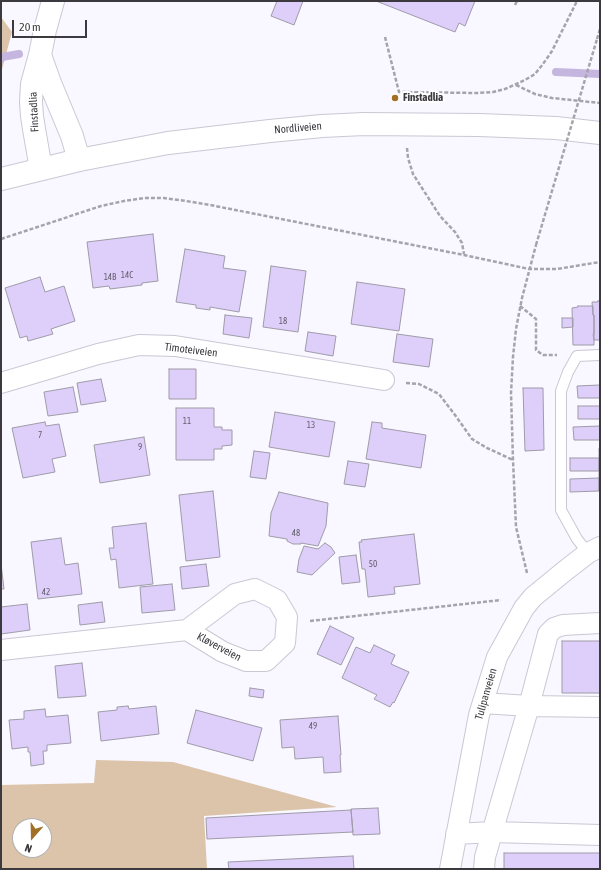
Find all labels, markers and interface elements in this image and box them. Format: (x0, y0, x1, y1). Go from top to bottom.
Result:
scale bar (14, 12, 89, 38)
text: 20 m (19, 20, 41, 34)
place label: Finstadlia (403, 91, 443, 105)
street label: Finstadlia (26, 92, 42, 132)
marker: Finstadlia (390, 93, 400, 103)
street label: Nordliveien (274, 119, 322, 137)
house number: 14C (121, 270, 133, 280)
house number: 14B (104, 272, 116, 282)
house number: 18 (279, 316, 287, 326)
street label: Timoteiveien (164, 340, 218, 360)
house number: 11 (183, 416, 191, 426)
house number: 13 (307, 420, 315, 430)
house number: 7 (38, 430, 42, 440)
house number: 9 (138, 442, 142, 452)
house number: 48 (292, 528, 300, 538)
house number: 50 (369, 559, 377, 569)
house number: 42 (42, 587, 50, 597)
street label: Kløverveien (195, 630, 243, 664)
street label: Tulipanveien (472, 667, 500, 721)
house number: 49 (309, 721, 317, 731)
north arrow (12, 818, 52, 858)
text: N (23, 842, 33, 855)

